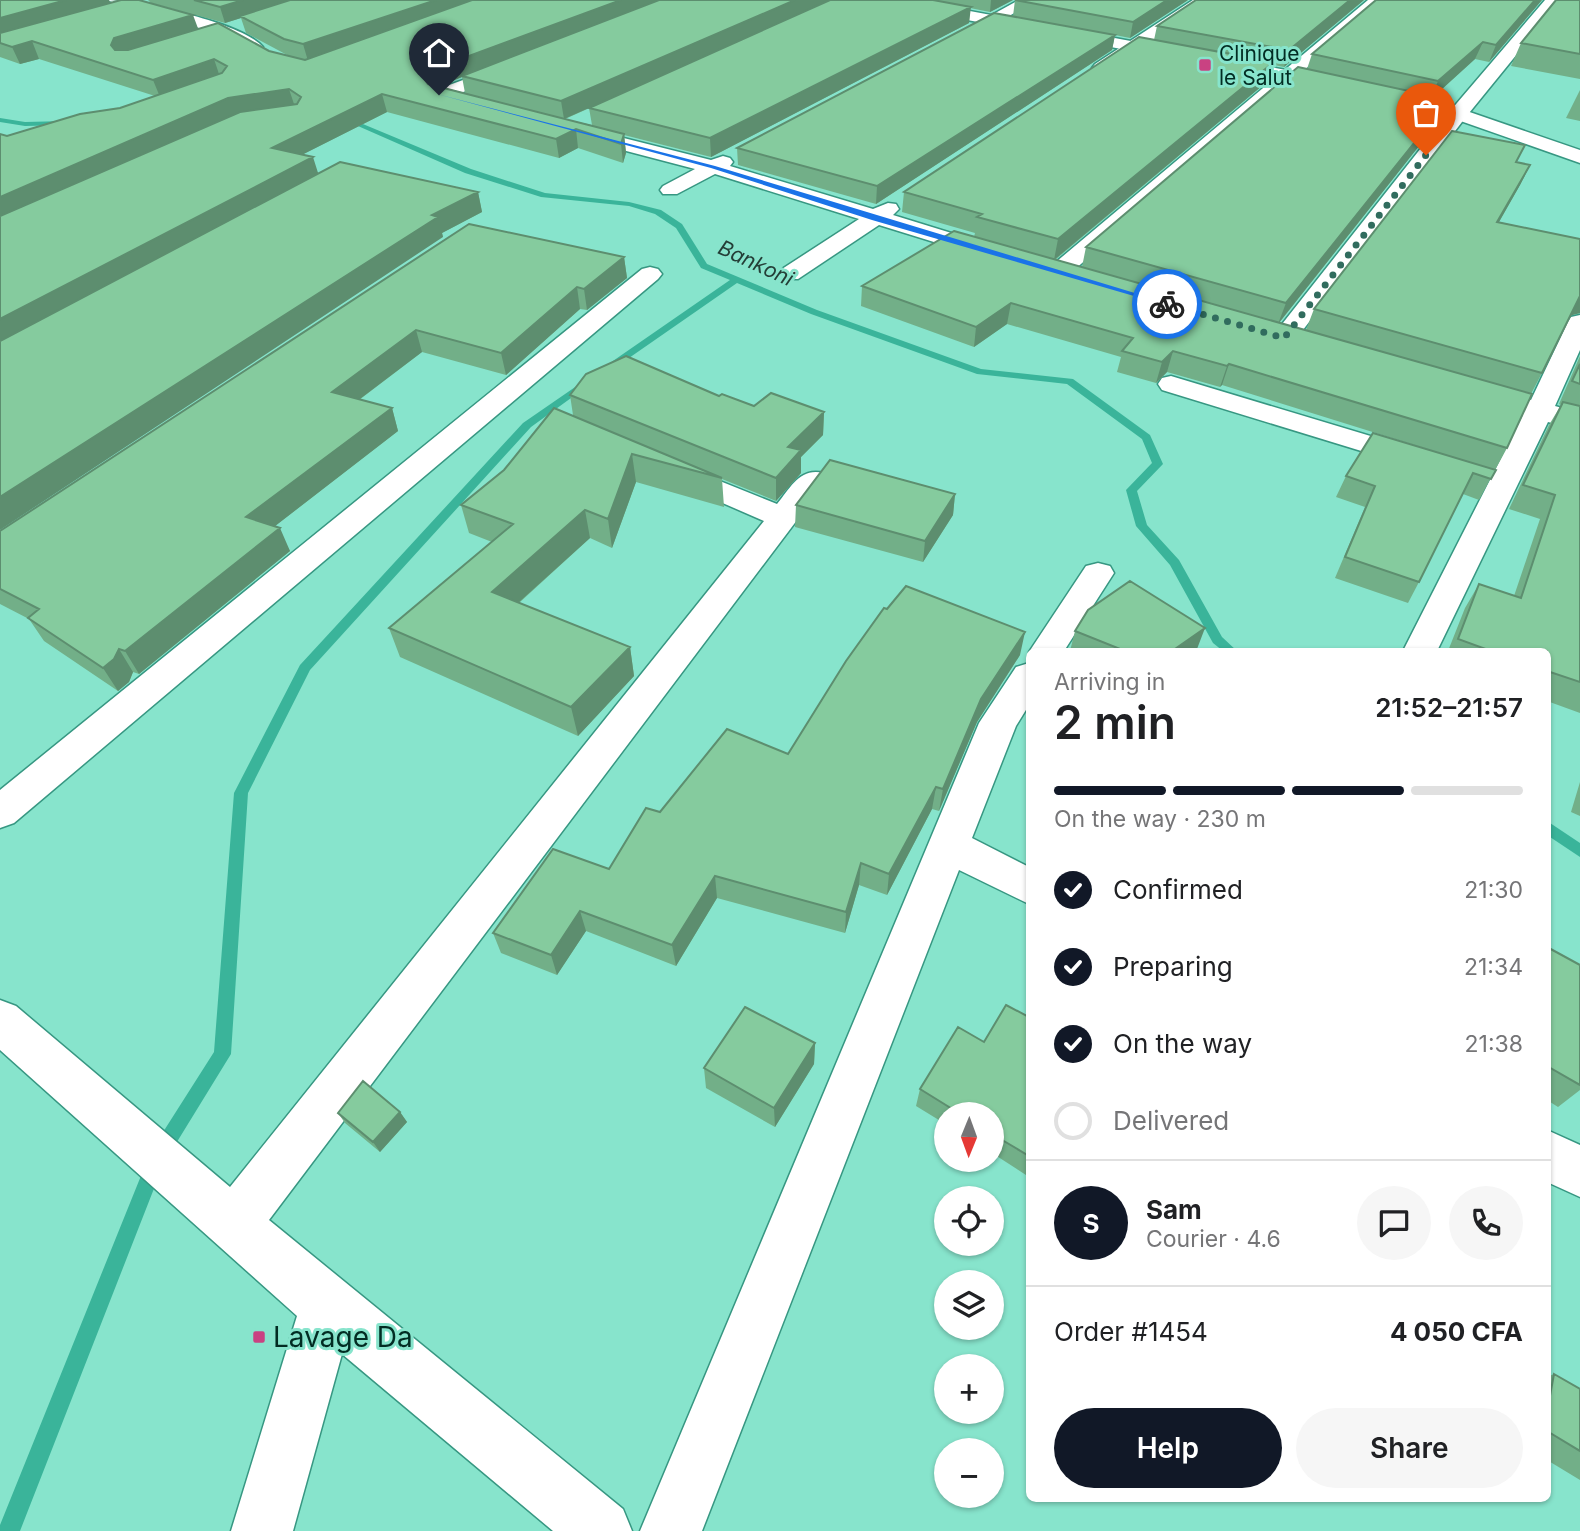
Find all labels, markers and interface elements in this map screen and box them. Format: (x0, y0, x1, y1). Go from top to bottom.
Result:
pin (409, 23, 469, 95)
icon: home (420, 34, 458, 72)
place label: Clinique le Salut (1219, 41, 1300, 90)
marker: Clinique le Salut (1197, 57, 1213, 73)
pin (1396, 83, 1456, 155)
icon: bag (1407, 94, 1445, 132)
water label: Bankoni (714, 235, 798, 292)
courier (1132, 269, 1202, 339)
icon: bike (1148, 285, 1186, 323)
text: Arriving in (1054, 668, 1165, 696)
text: 21:52–21:57 (1375, 692, 1523, 723)
text: 2 min (1054, 694, 1176, 750)
text: On the way · 230 m (1054, 805, 1266, 833)
icon: check (1054, 871, 1092, 909)
text: Confirmed (1113, 874, 1243, 905)
text: 21:30 (1464, 876, 1523, 904)
icon: check (1054, 948, 1092, 986)
text: Preparing (1113, 951, 1233, 982)
text: 21:34 (1464, 953, 1523, 981)
icon: check (1054, 1025, 1092, 1063)
text: On the way (1113, 1028, 1252, 1059)
text: 21:38 (1465, 1030, 1523, 1058)
north arrow (934, 1102, 1004, 1172)
map controls (934, 1102, 1004, 1508)
text: Delivered (1113, 1105, 1229, 1136)
button: locate (934, 1186, 1004, 1256)
button: chat (1357, 1186, 1431, 1260)
button: phone (1449, 1186, 1523, 1260)
text: Sam (1146, 1194, 1202, 1225)
text: S (1082, 1208, 1100, 1239)
text: Courier · 4.6 (1146, 1225, 1281, 1253)
button: layers (934, 1270, 1004, 1340)
text: Order #1454 (1054, 1316, 1208, 1347)
text: 4 050 CFA (1390, 1316, 1523, 1347)
place label: Lavage Da (273, 1320, 413, 1354)
marker: Lavage Da (251, 1329, 267, 1345)
button: + (934, 1354, 1004, 1424)
button: Help (1054, 1408, 1282, 1488)
button: Share (1296, 1408, 1523, 1488)
button: − (934, 1438, 1004, 1508)

